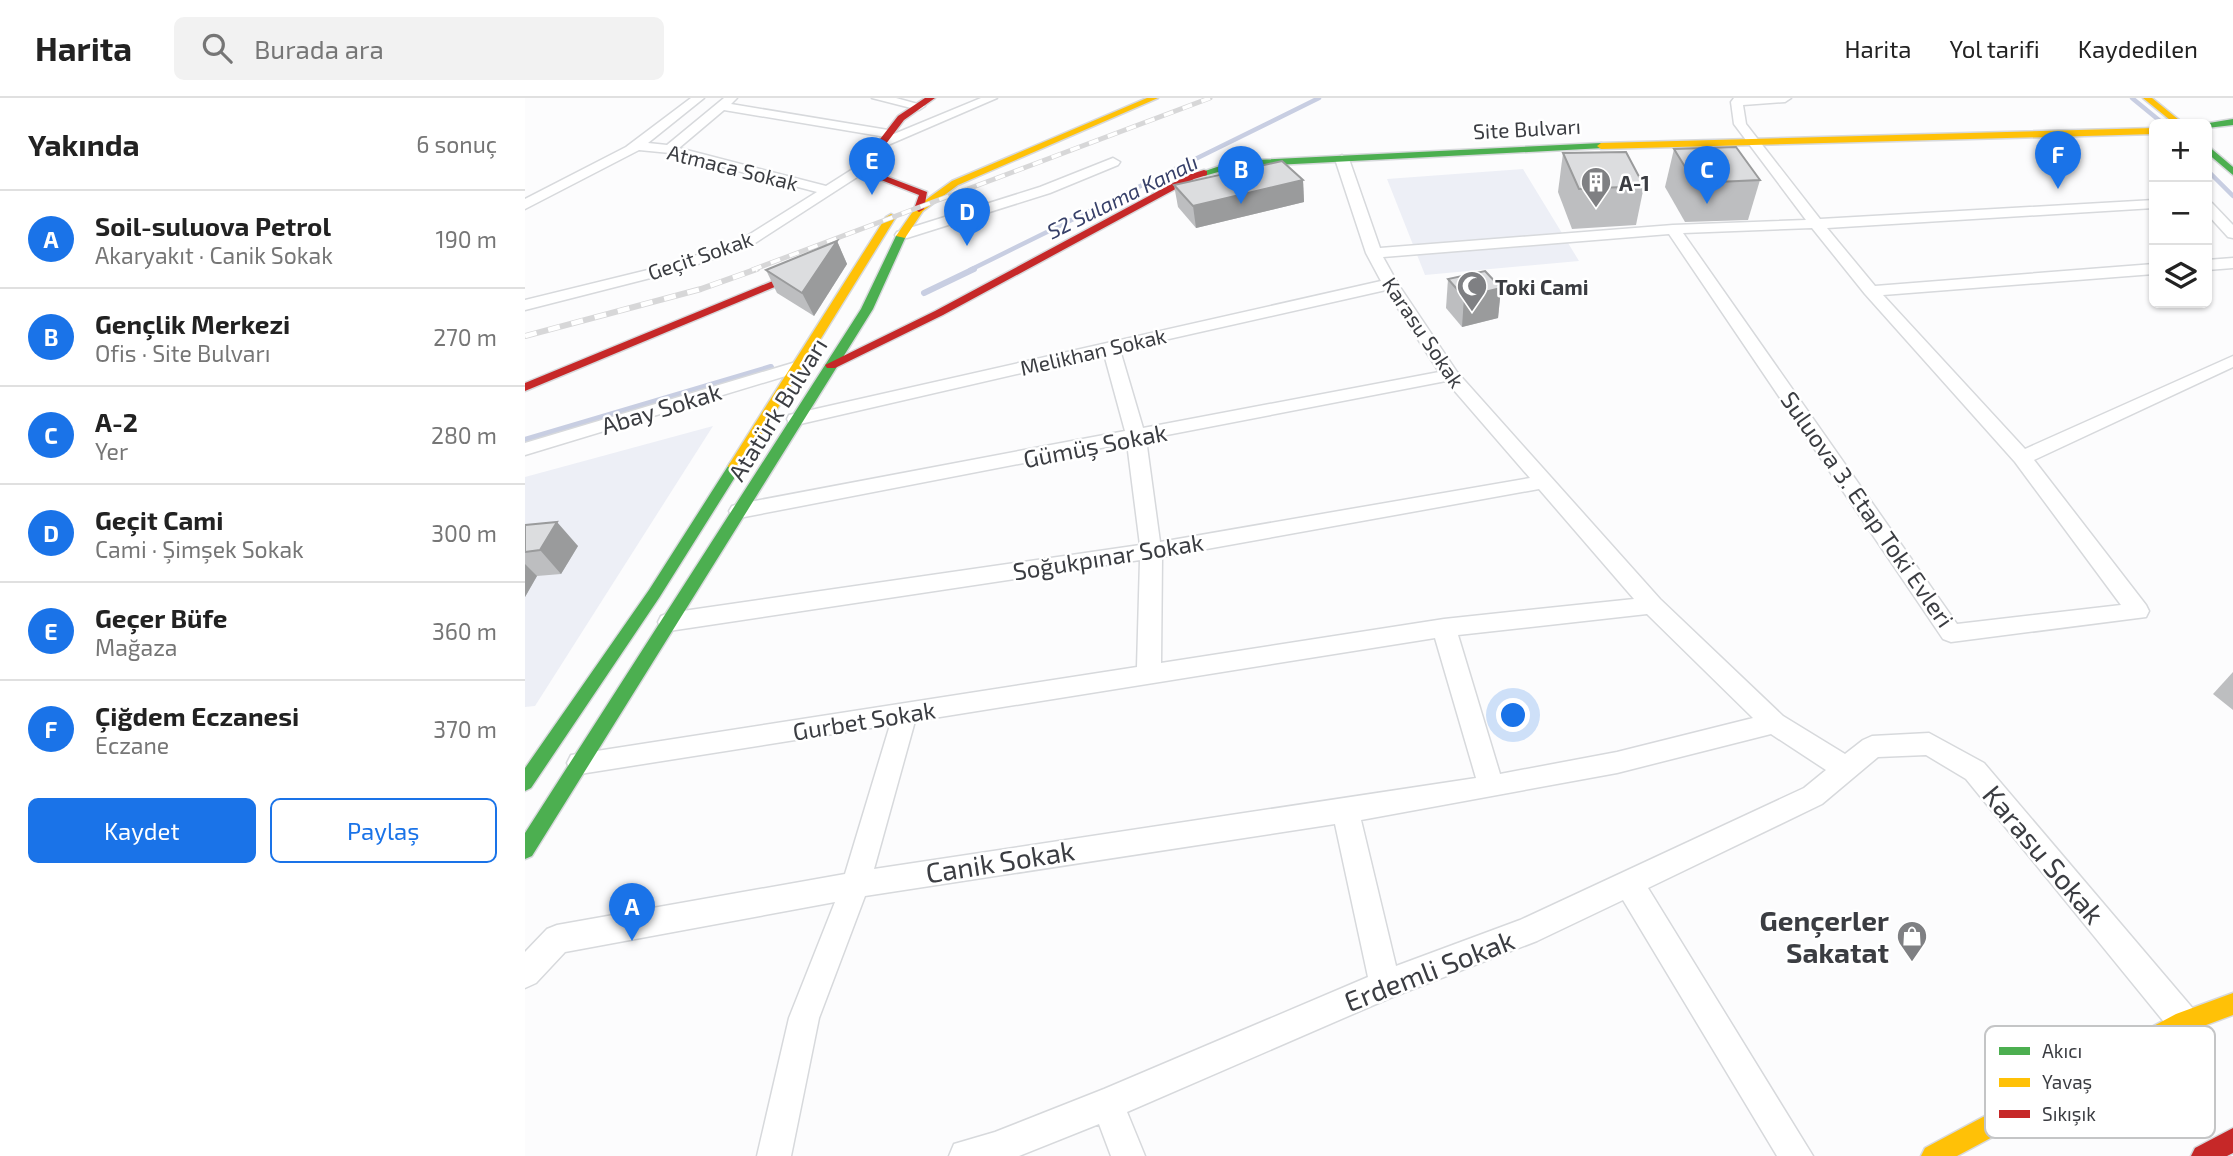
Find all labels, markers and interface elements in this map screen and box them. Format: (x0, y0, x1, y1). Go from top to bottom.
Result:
search box (174, 17, 664, 80)
text: Harita (35, 28, 132, 68)
icon: search (198, 29, 236, 67)
text: Burada ara (254, 33, 384, 64)
text: Harita (1844, 34, 1912, 63)
text: Yol tarifi (1950, 34, 2040, 63)
text: Kaydedilen (2078, 34, 2198, 63)
street label: Site Bulvarı (1472, 113, 1582, 143)
map controls (2149, 119, 2212, 308)
button: + (2149, 119, 2212, 182)
text: Yakında (28, 126, 140, 162)
text: 6 sonuç (416, 130, 497, 158)
pin: F (2035, 131, 2081, 189)
pin: E (849, 137, 895, 195)
street label: Atmaca Sokak (665, 139, 801, 195)
pin: B (1218, 146, 1264, 204)
pin: C (1684, 146, 1730, 204)
water label: S2 Sulama Kanalı (1043, 149, 1201, 243)
building icon: A-1 (1579, 165, 1613, 209)
place label: A-1 (1619, 170, 1650, 195)
button: − (2149, 182, 2212, 245)
pin: D (944, 188, 990, 246)
text: Soil-suluova Petrol (95, 210, 331, 241)
text: A (43, 225, 59, 253)
text: 190 m (436, 225, 497, 253)
street label: Geçit Sokak (644, 225, 757, 286)
text: Akaryakıt · Canik Sokak (95, 241, 333, 269)
button: layers (2149, 245, 2212, 308)
mosque icon: Toki Cami (1455, 269, 1489, 313)
street label: Karasu Sokak (1378, 272, 1470, 392)
place label: Toki Cami (1495, 274, 1589, 299)
text: Gençlik Merkezi (95, 308, 290, 339)
street label: Melikhan Sokak (1018, 322, 1169, 380)
text: B (44, 323, 58, 351)
text: 270 m (433, 323, 497, 351)
street label: Atatürk Bulvarı (721, 332, 833, 486)
text: Ofis · Site Bulvarı (95, 339, 270, 367)
street label: Abay Sokak (597, 376, 725, 440)
street label: Suluova 3. Etap Toki Evleri (1775, 385, 1961, 633)
text: A-2 (95, 406, 138, 437)
street label: Gümüş Sokak (1021, 417, 1169, 474)
text: C (44, 421, 58, 449)
text: 280 m (431, 421, 497, 449)
text: Yer (95, 437, 128, 465)
text: Geçit Cami (95, 504, 223, 535)
text: D (43, 519, 59, 547)
text: 300 m (431, 519, 497, 547)
street label: Soğukpınar Sokak (1011, 527, 1205, 585)
text: Cami · Şimşek Sokak (95, 535, 304, 563)
text: Geçer Büfe (95, 602, 228, 633)
text: E (44, 617, 58, 645)
text: 360 m (432, 617, 497, 645)
text: Mağaza (95, 633, 178, 661)
street label: Gurbet Sokak (791, 694, 937, 746)
your location (1496, 698, 1530, 732)
text: Çiğdem Eczanesi (95, 700, 299, 731)
text: F (45, 715, 57, 743)
text: 370 m (433, 715, 497, 743)
text: Eczane (95, 731, 169, 759)
street label: Karasu Sokak (1976, 778, 2112, 930)
button: Kaydet (28, 798, 256, 863)
button: Paylaş (270, 798, 497, 863)
street label: Canik Sokak (923, 832, 1077, 890)
pin: A (609, 883, 655, 941)
place label: Gençerler Sakatat (1759, 903, 1889, 969)
shop icon: Gençerler Sakatat (1895, 919, 1929, 963)
street label: Erdemli Sokak (1339, 922, 1519, 1018)
legend (1985, 1026, 2215, 1138)
text: Akıcı (2042, 1039, 2082, 1062)
text: Yavaş (2042, 1070, 2092, 1094)
text: Sıkışık (2042, 1102, 2096, 1126)

